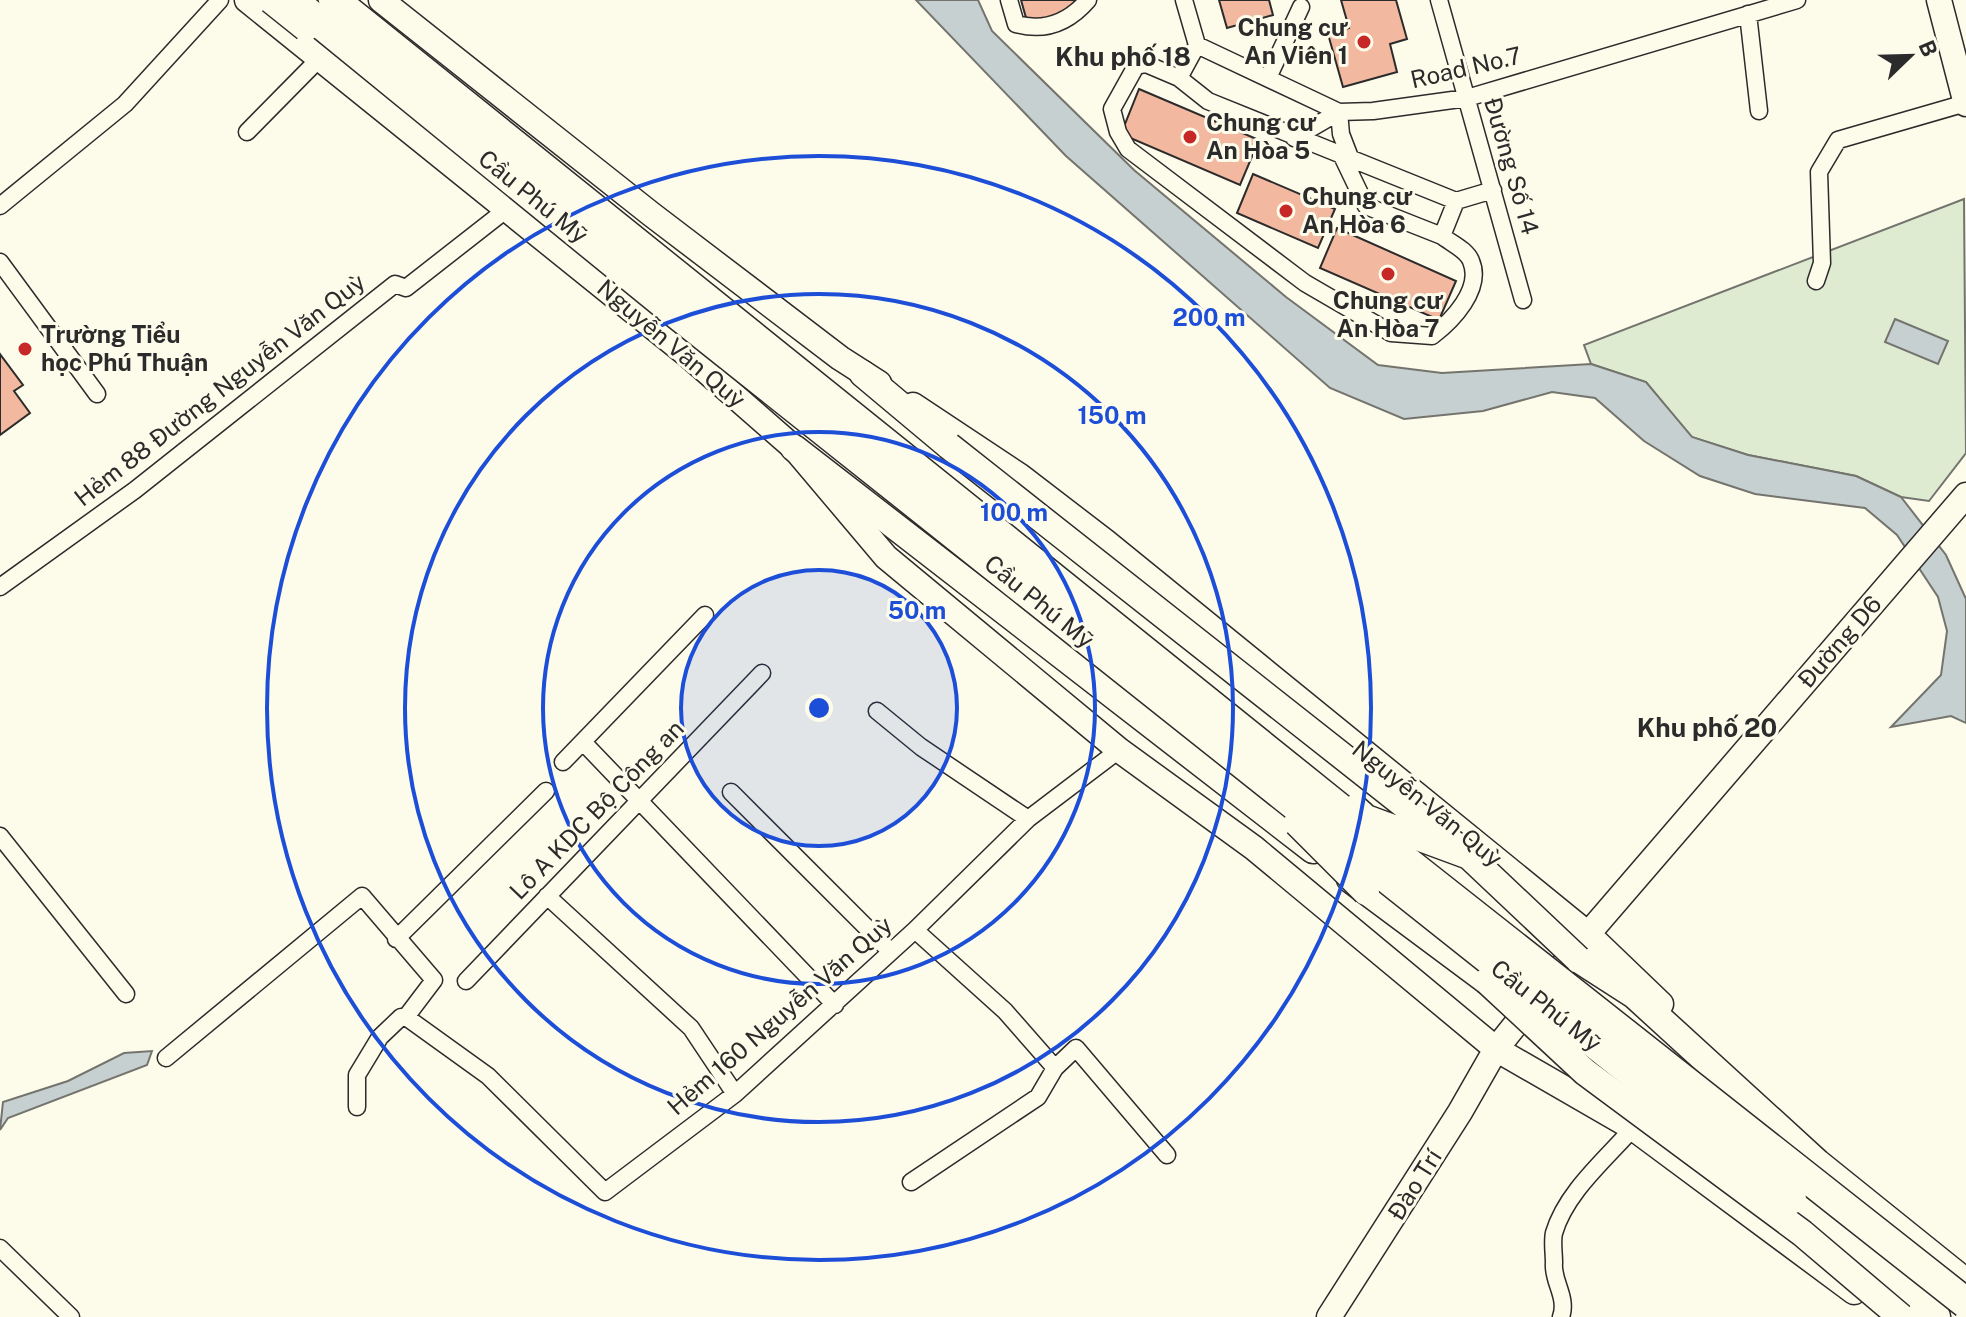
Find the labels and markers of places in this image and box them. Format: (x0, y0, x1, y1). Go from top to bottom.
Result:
place label: Chung cư An Viên 1 (1238, 13, 1348, 69)
marker: Chung cư An Viên 1 (1355, 33, 1373, 51)
place label: Chung cư An Hòa 5 (1206, 108, 1316, 164)
marker: Chung cư An Hòa 5 (1181, 128, 1199, 146)
place label: Chung cư An Hòa 6 (1302, 182, 1412, 238)
marker: Chung cư An Hòa 6 (1277, 202, 1295, 220)
marker: Chung cư An Hòa 7 (1379, 265, 1397, 283)
place label: Chung cư An Hòa 7 (1333, 286, 1443, 342)
place label: Trường Tiểu học Phú Thuận (41, 320, 208, 376)
marker: Trường Tiểu học Phú Thuận (16, 340, 34, 358)
centre of rings (805, 694, 833, 722)

